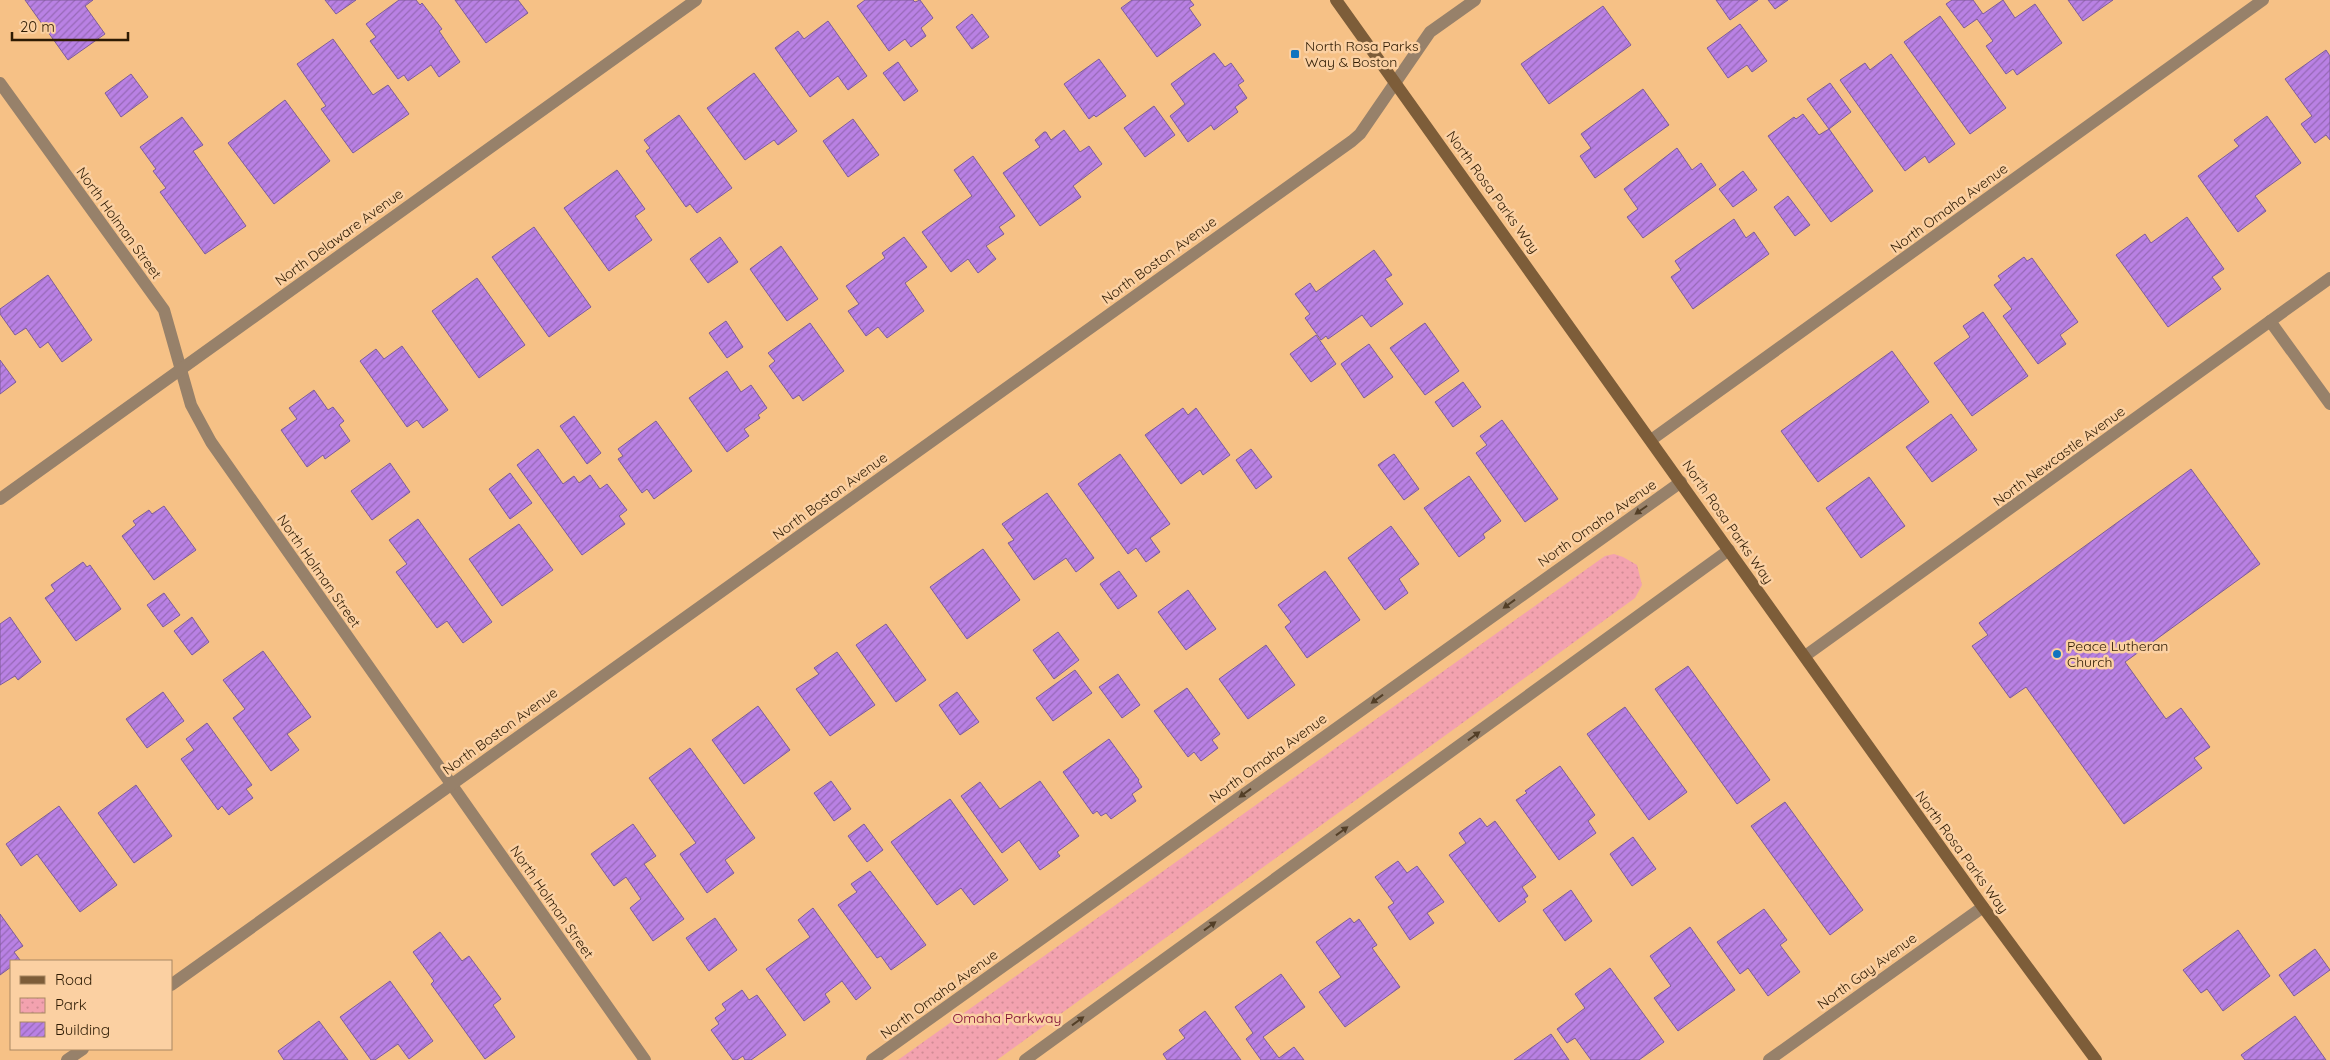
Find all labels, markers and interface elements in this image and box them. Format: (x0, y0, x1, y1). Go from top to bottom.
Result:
scale bar (12, 10, 129, 42)
text: 20 m (20, 17, 55, 36)
place label: North Rosa Parks Way & Boston (1305, 37, 1418, 71)
marker: North Rosa Parks Way & Boston (1289, 48, 1301, 60)
street label: North Rosa Parks Way (1442, 127, 1544, 257)
street label: North Omaha Avenue (1887, 159, 2011, 257)
street label: North Holman Street (72, 164, 166, 283)
street label: North Delaware Avenue (271, 184, 407, 290)
street label: North Boston Avenue (1098, 212, 1220, 308)
street label: North Newcastle Avenue (1989, 402, 2129, 510)
street label: North Boston Avenue (769, 448, 891, 544)
street label: North Rosa Parks Way (1678, 457, 1778, 587)
street label: North Omaha Avenue (1534, 475, 1660, 571)
one-way arrow (1634, 505, 1648, 515)
street label: North Holman Street (273, 511, 365, 631)
one-way arrow (1502, 599, 1516, 609)
place label: Peace Lutheran Church (2067, 637, 2168, 671)
marker: Peace Lutheran Church (2051, 648, 2063, 660)
street label: North Boston Avenue (439, 683, 561, 779)
one-way arrow (1370, 694, 1384, 704)
street label: North Omaha Avenue (1206, 709, 1330, 807)
one-way arrow (1467, 731, 1481, 741)
street label: North Rosa Parks Way (1911, 787, 2013, 917)
one-way arrow (1239, 788, 1252, 799)
one-way arrow (1335, 826, 1349, 836)
street label: North Holman Street (506, 842, 598, 962)
one-way arrow (1203, 921, 1217, 931)
street label: North Gay Avenue (1814, 929, 1920, 1013)
street label: North Omaha Avenue (877, 945, 1001, 1043)
legend (10, 960, 172, 1050)
text: Road (55, 970, 92, 989)
text: Park (55, 995, 87, 1014)
park label: Omaha Parkway (953, 1009, 1061, 1027)
one-way arrow (1071, 1016, 1085, 1026)
text: Building (55, 1020, 110, 1039)

